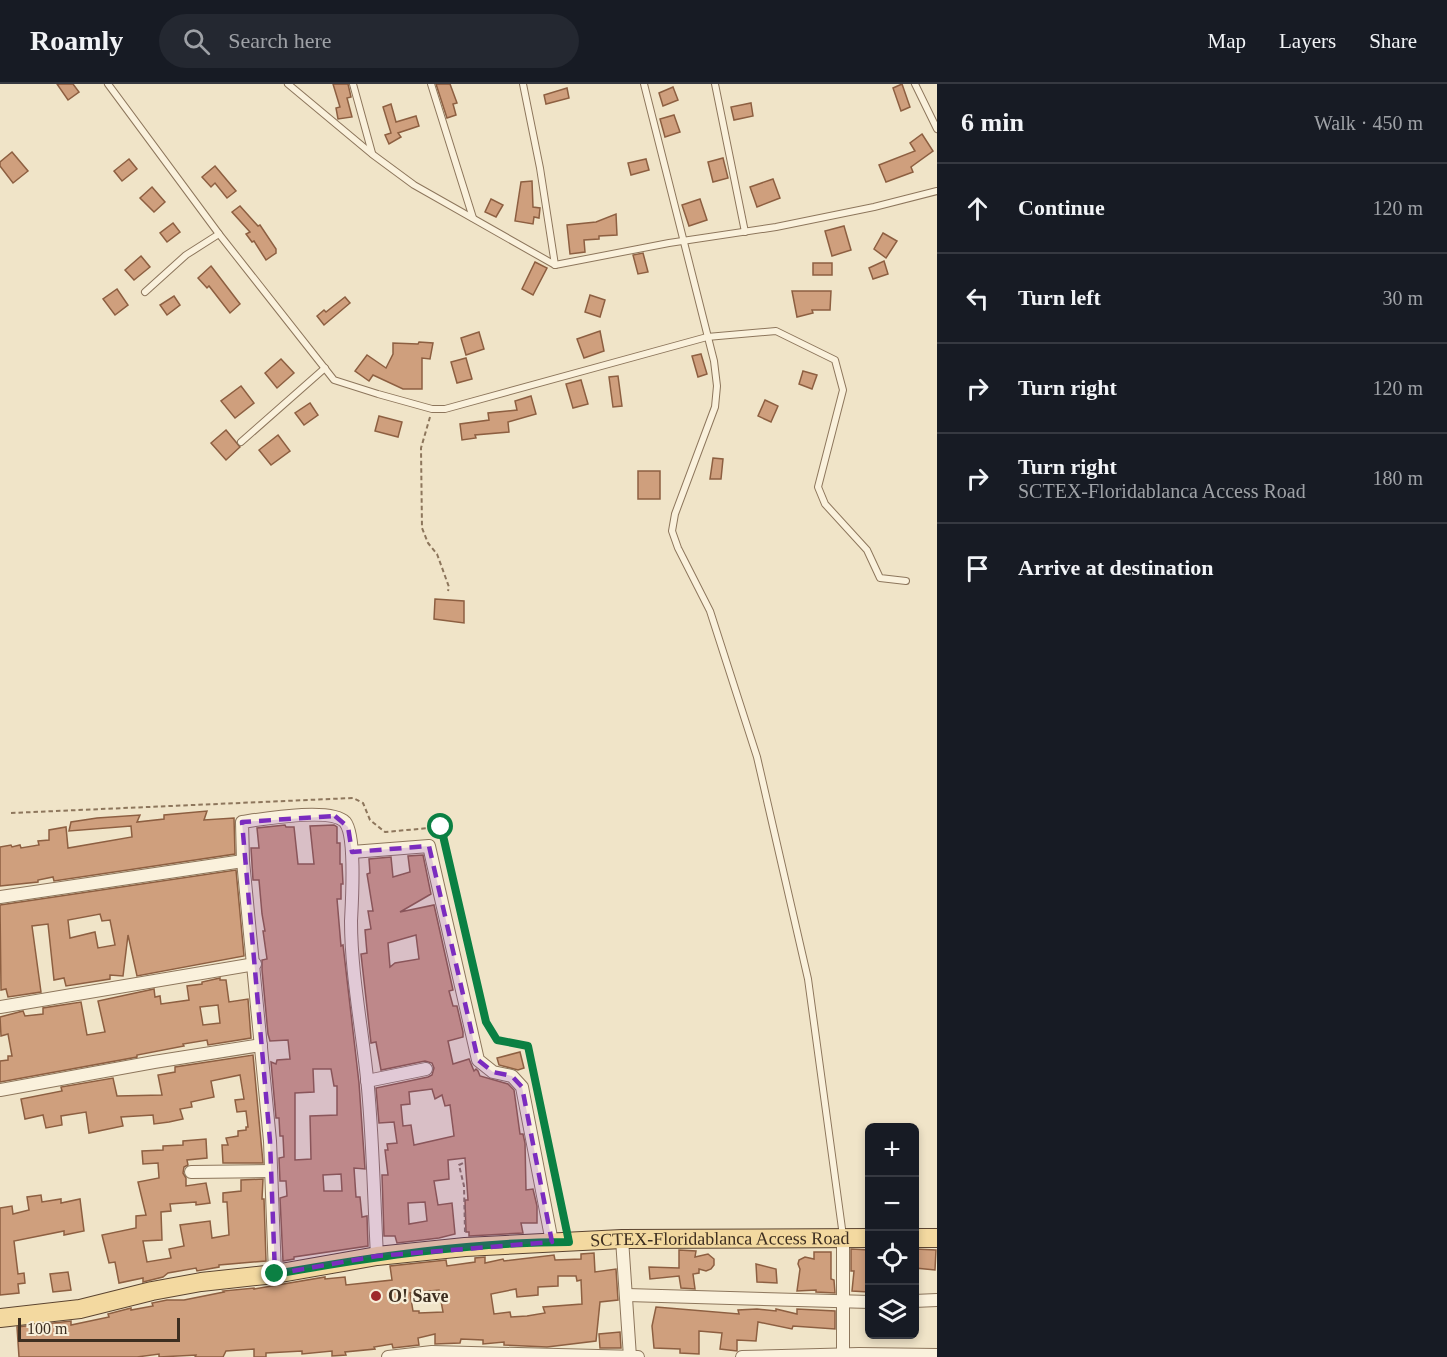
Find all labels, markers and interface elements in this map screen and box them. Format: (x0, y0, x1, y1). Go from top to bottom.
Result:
search box (159, 14, 579, 68)
text: Roamly (30, 25, 123, 56)
icon: search (180, 25, 213, 58)
text: Search here (228, 28, 332, 53)
text: Map (1208, 29, 1246, 53)
text: Layers (1279, 29, 1336, 53)
text: Share (1369, 29, 1417, 53)
text: 6 min (961, 108, 1024, 137)
text: Walk · 450 m (1314, 112, 1423, 134)
icon: ahead (961, 192, 994, 225)
text: Continue (1018, 195, 1105, 220)
text: 120 m (1372, 197, 1423, 219)
icon: left (961, 282, 994, 315)
text: Turn left (1018, 285, 1101, 310)
text: 30 m (1382, 287, 1423, 309)
icon: right (961, 372, 994, 405)
text: Turn right (1018, 375, 1117, 400)
text: 120 m (1372, 377, 1423, 399)
text: Turn right (1018, 454, 1117, 479)
icon: right (961, 462, 994, 495)
text: 180 m (1372, 467, 1423, 489)
text: SCTEX-Floridablanca Access Road (1018, 480, 1306, 502)
icon: arrive (961, 552, 994, 585)
text: Arrive at destination (1018, 555, 1214, 580)
route start (427, 813, 453, 839)
map controls (865, 1123, 919, 1339)
button: + (865, 1123, 919, 1177)
button: − (865, 1177, 919, 1231)
street label: SCTEX-Floridablanca Access Road (590, 1228, 849, 1251)
button: locate (865, 1231, 919, 1285)
route end (261, 1260, 287, 1286)
button: layers (865, 1285, 919, 1339)
place label: O! Save (388, 1286, 449, 1306)
marker: O! Save (369, 1289, 383, 1303)
scale bar (18, 1315, 180, 1342)
text: 100 m (27, 1320, 67, 1337)

